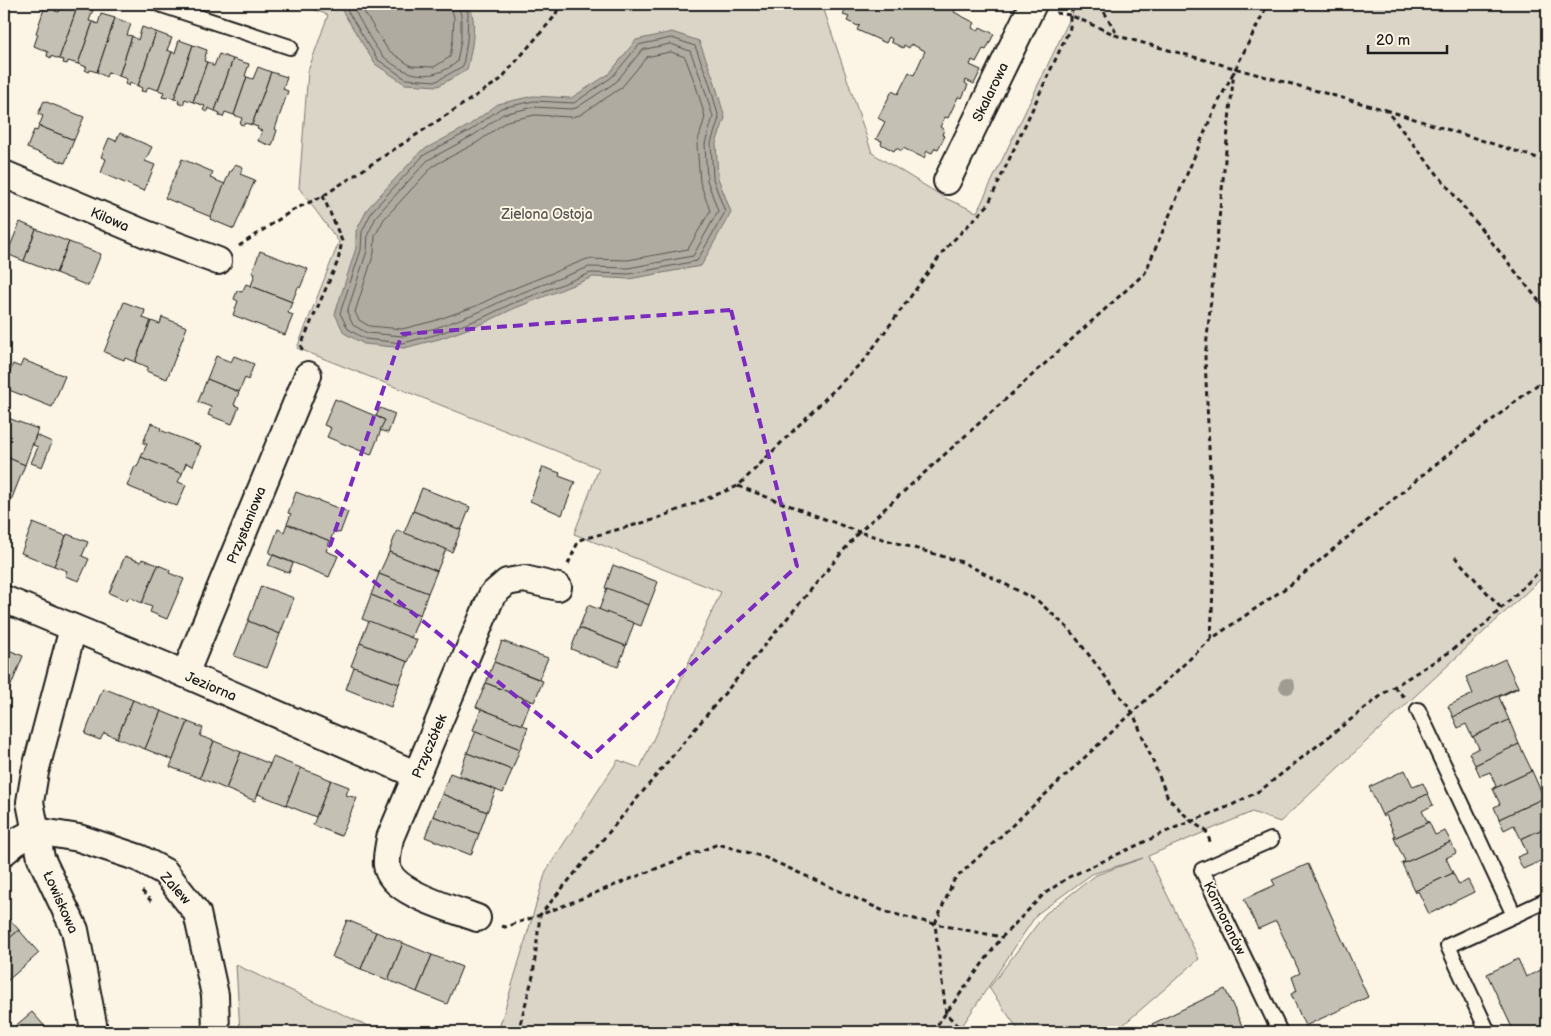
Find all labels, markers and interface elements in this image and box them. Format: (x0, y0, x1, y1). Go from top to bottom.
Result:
scale bar (1368, 22, 1447, 54)
text: 20 m (1376, 31, 1410, 50)
street label: Skalarowa (969, 60, 1012, 125)
street label: Kilowa (88, 204, 132, 235)
park label: Zielona Ostoja (500, 206, 593, 223)
street label: Przystaniowa (223, 484, 270, 566)
street label: Jeziorna (183, 668, 239, 705)
street label: Przyczółek (408, 711, 451, 781)
street label: Łowiskowa (39, 868, 82, 936)
street label: Zalew (156, 868, 195, 908)
street label: Kormoranów (1200, 879, 1250, 958)

